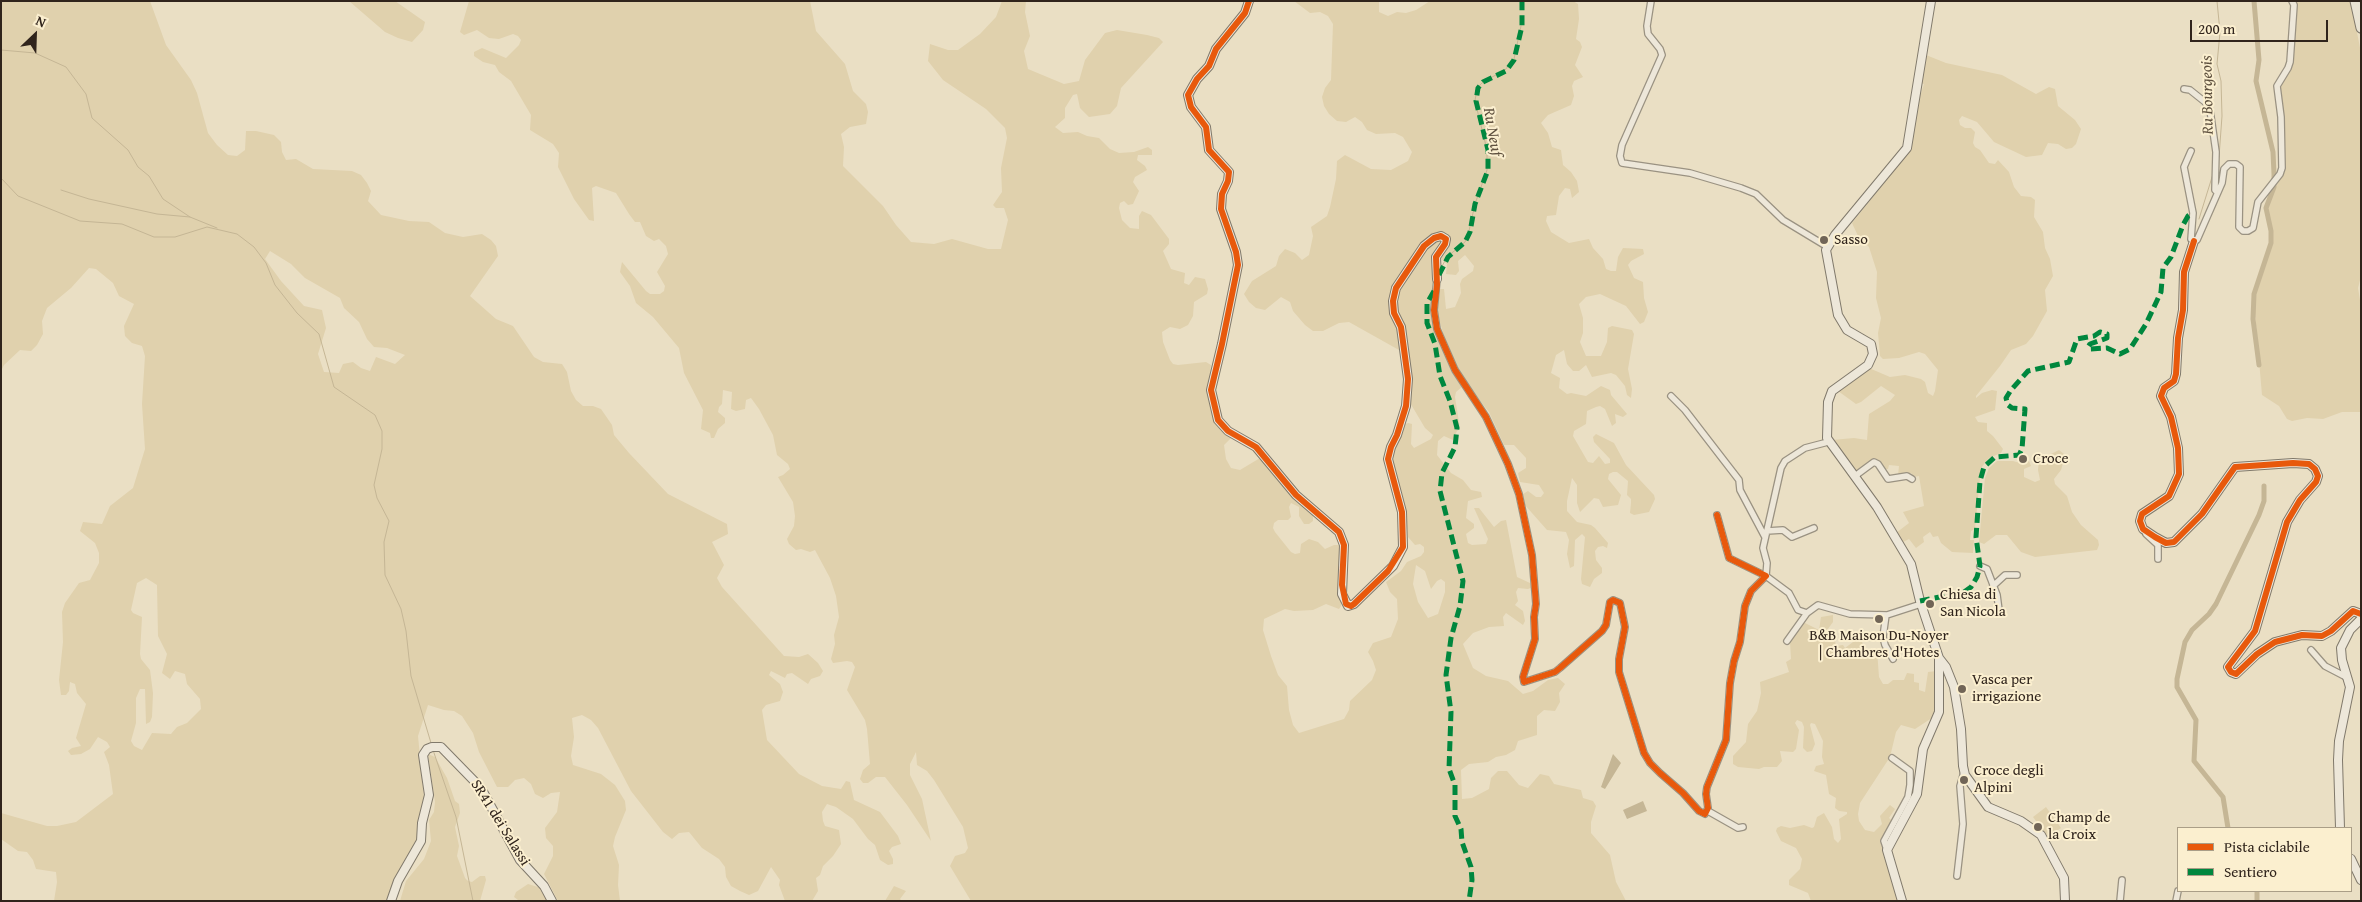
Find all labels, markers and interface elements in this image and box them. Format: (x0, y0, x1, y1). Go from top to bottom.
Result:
north arrow (10, 10, 60, 60)
text: N (33, 10, 49, 32)
scale bar (2192, 10, 2330, 42)
text: 200 m (2198, 18, 2235, 39)
water label: Ru Bourgeois (2198, 55, 2218, 135)
water label: Ru Neuf (1478, 106, 1506, 158)
place label: Sasso (1834, 231, 1868, 249)
marker: Sasso (1818, 234, 1830, 246)
place label: Croce (2033, 450, 2068, 468)
marker: Croce (2017, 453, 2029, 465)
place label: Chiesa di San Nicola (1940, 586, 2006, 621)
marker: Chiesa di San Nicola (1924, 598, 1936, 610)
marker: B&B Maison Du-Noyer | Chambres d'Hotes (1873, 613, 1885, 625)
place label: B&B Maison Du-Noyer | Chambres d'Hotes (1809, 627, 1949, 662)
place label: Vasca per irrigazione (1972, 671, 2041, 706)
marker: Vasca per irrigazione (1956, 683, 1968, 695)
place label: Croce degli Alpini (1974, 762, 2044, 797)
marker: Croce degli Alpini (1958, 774, 1970, 786)
street label: SR41 dei Salassi (466, 777, 534, 869)
place label: Champ de la Croix (2048, 809, 2110, 844)
marker: Champ de la Croix (2032, 821, 2044, 833)
legend (2177, 827, 2352, 892)
text: Pista ciclabile (2224, 836, 2310, 857)
text: Sentiero (2224, 861, 2277, 882)

